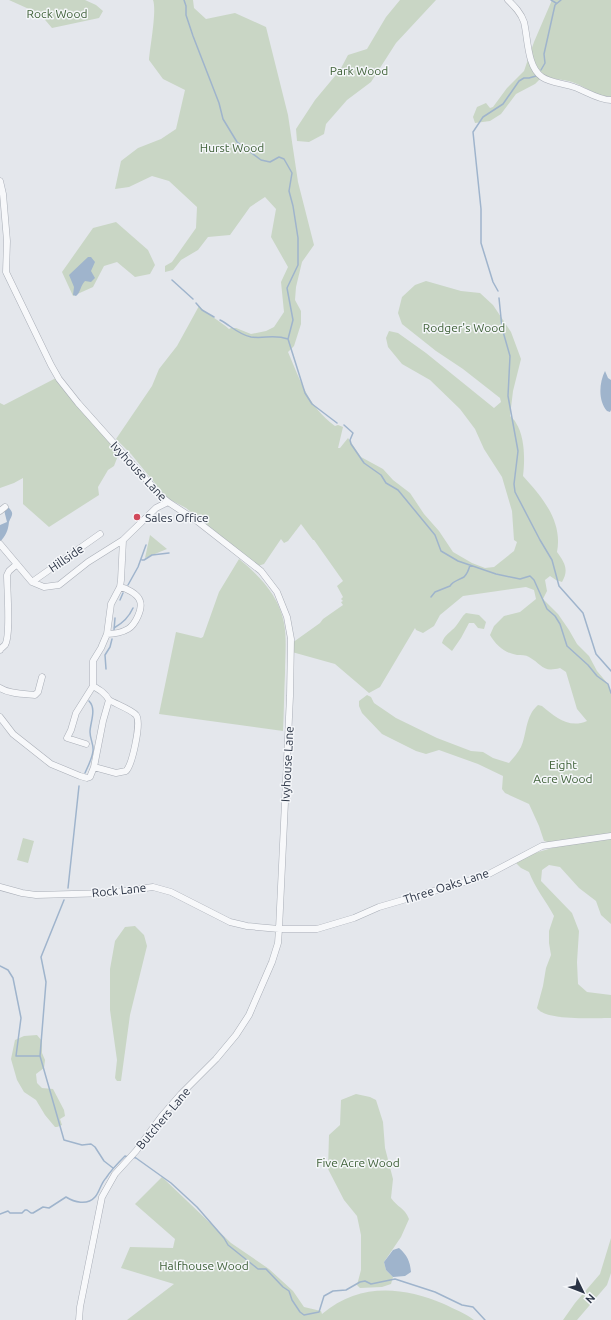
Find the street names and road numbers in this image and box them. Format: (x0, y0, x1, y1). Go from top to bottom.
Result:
street label: Ivyhouse Lane (108, 439, 170, 503)
street label: Hillside (46, 542, 86, 574)
street label: Ivyhouse Lane (279, 726, 295, 802)
street label: Three Oaks Lane (402, 866, 490, 906)
street label: Rock Lane (91, 881, 147, 899)
street label: Butchers Lane (133, 1085, 193, 1151)

